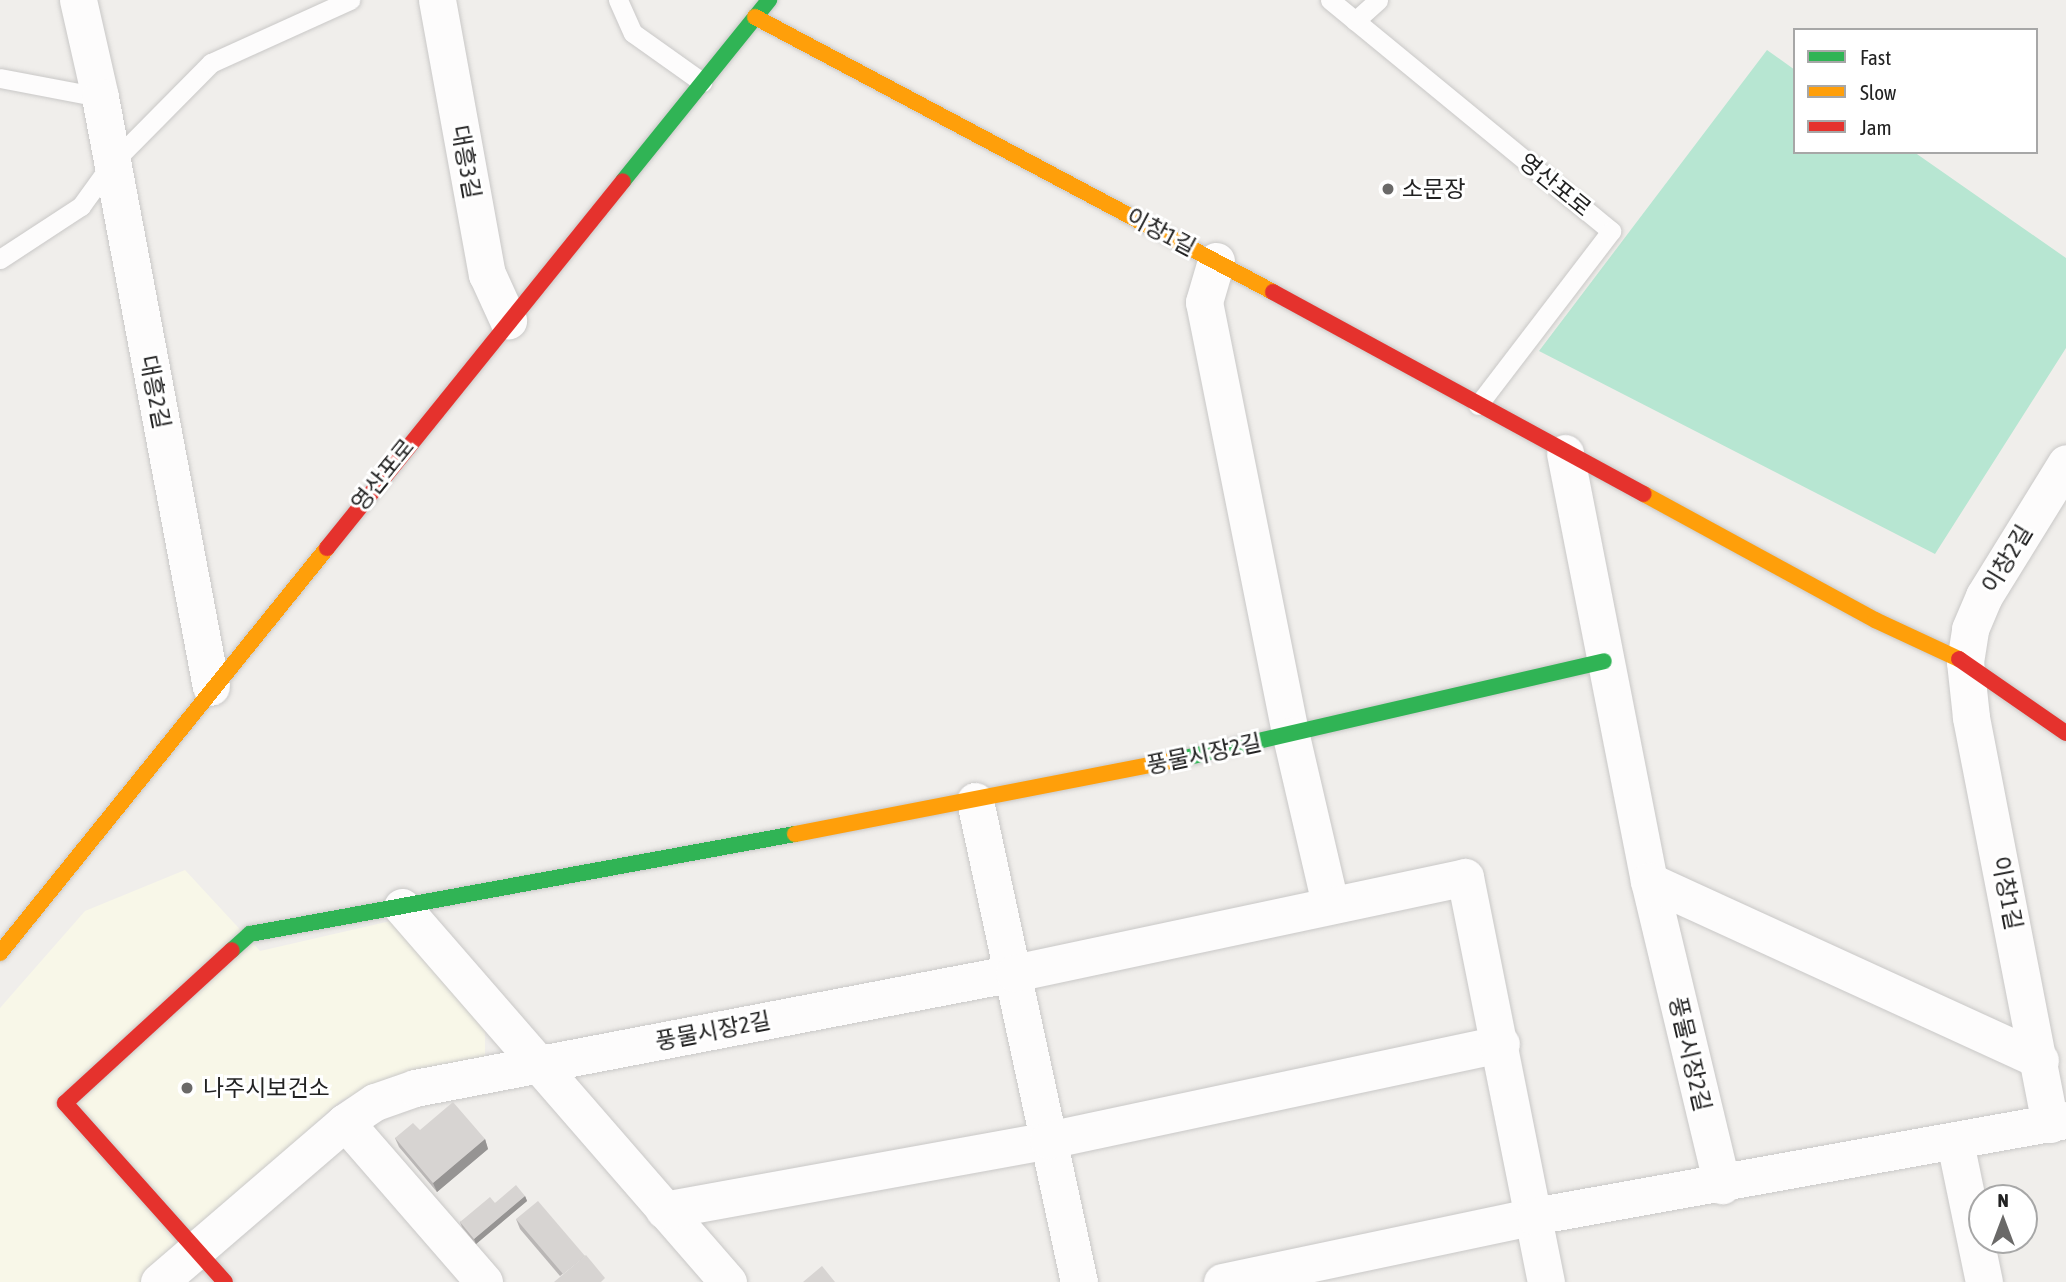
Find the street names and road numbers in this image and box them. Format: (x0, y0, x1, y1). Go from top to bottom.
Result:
street label: 대흥3길 (446, 123, 486, 201)
street label: 영산포로 (1513, 148, 1597, 222)
street label: 이창1길 (1122, 202, 1200, 262)
street label: 대흥2길 (134, 353, 176, 431)
street label: 영산포로 (346, 433, 420, 517)
street label: 이창2길 (1976, 520, 2038, 598)
street label: 풍물시장2길 (1144, 728, 1264, 780)
street label: 이창1길 (1986, 854, 2028, 932)
street label: 풍물시장2길 (1663, 994, 1717, 1114)
street label: 풍물시장2길 (653, 1006, 773, 1056)

